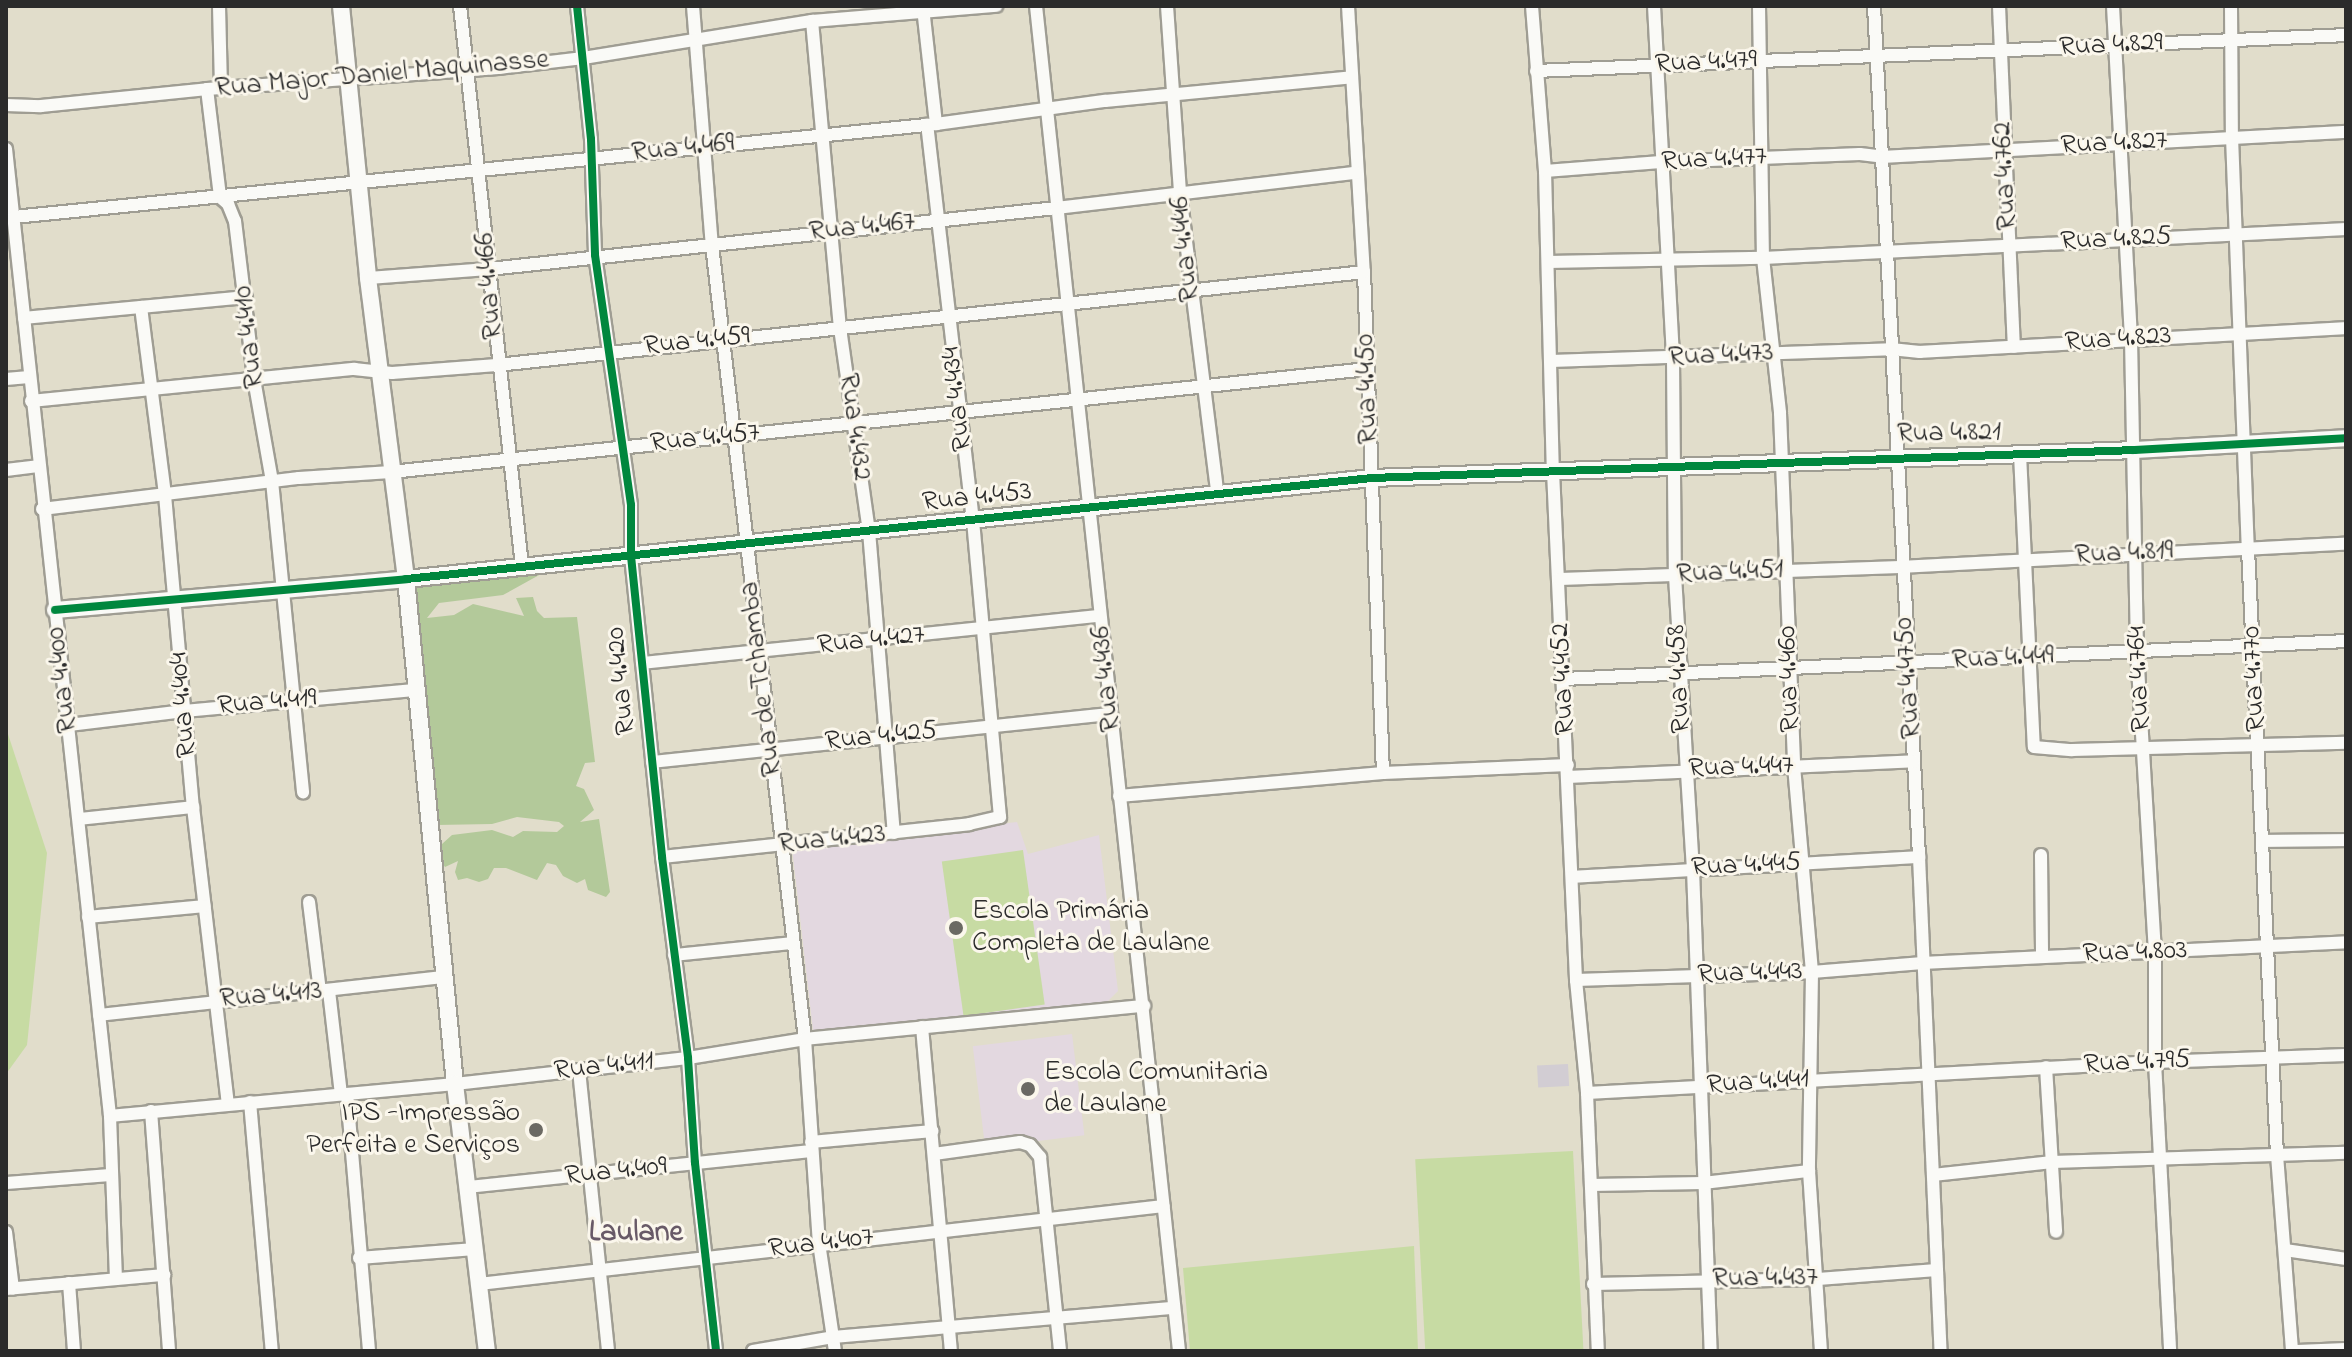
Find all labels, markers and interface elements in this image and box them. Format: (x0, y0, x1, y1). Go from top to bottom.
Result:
street label: Rua 4.829 (2058, 27, 2164, 65)
street label: Rua Major Daniel Maquinasse (214, 44, 550, 106)
street label: Rua 4.479 (1654, 44, 1758, 82)
street label: Rua 4.762 (1986, 121, 2026, 231)
street label: Rua 4.827 (2060, 124, 2168, 164)
street label: Rua 4.469 (630, 127, 736, 171)
street label: Rua 4.477 (1660, 140, 1768, 180)
street label: Rua 4.446 (1164, 194, 1208, 304)
street label: Rua 4.467 (807, 206, 917, 250)
street label: Rua 4.825 (2060, 220, 2172, 260)
street label: Rua 4.466 (469, 231, 511, 341)
street label: Rua 4.410 (227, 284, 273, 390)
street label: Rua 4.459 (642, 320, 752, 364)
street label: Rua 4.823 (2064, 320, 2172, 360)
street label: Rua 4.450 (1349, 333, 1387, 445)
street label: Rua 4.473 (1667, 336, 1775, 376)
street label: Rua 4.434 (935, 345, 981, 453)
street label: Rua 4.432 (830, 371, 878, 483)
street label: Rua 4.821 (1897, 416, 2001, 452)
street label: Rua 4.457 (649, 417, 761, 461)
street label: Rua 4.453 (921, 476, 1033, 520)
street label: Rua 4.819 (2074, 535, 2174, 573)
street label: Rua 4.451 (1676, 553, 1784, 593)
street label: Rua de Tchamba (733, 580, 791, 778)
street label: Rua 4.4750 (1888, 616, 1930, 740)
street label: Rua 4.427 (816, 619, 926, 663)
street label: Rua 4.452 (1544, 622, 1584, 736)
street label: Rua 4.436 (1085, 624, 1129, 734)
street label: Rua 4.458 (1660, 624, 1700, 734)
street label: Rua 4.400 (40, 625, 86, 735)
street label: Rua 4.420 (600, 625, 644, 737)
street label: Rua 4.460 (1771, 625, 1809, 733)
street label: Rua 4.764 (2120, 625, 2160, 733)
street label: Rua 4.770 (2235, 625, 2275, 733)
street label: Rua 4.449 (1951, 640, 2055, 678)
street label: Rua 4.404 (163, 651, 205, 759)
street label: Rua 4.419 (216, 682, 318, 724)
street label: Rua 4.425 (823, 714, 939, 760)
street label: Rua 4.447 (1688, 749, 1794, 787)
street label: Rua 4.423 (777, 818, 887, 862)
street label: Rua 4.445 (1690, 846, 1802, 886)
place label: Escola Primária Completa de Laulane (972, 895, 1210, 961)
marker: Escola Primária Completa de Laulane (947, 919, 965, 937)
street label: Rua 4.803 (2082, 934, 2188, 972)
street label: Rua 4.443 (1697, 955, 1803, 993)
street label: Rua 4.413 (218, 975, 324, 1017)
street label: Rua 4.795 (2083, 1043, 2191, 1083)
street label: Rua 4.411 (552, 1045, 656, 1089)
place label: Escola Comunitaria de Laulane (1044, 1056, 1268, 1122)
street label: Rua 4.441 (1706, 1063, 1810, 1103)
marker: Escola Comunitaria de Laulane (1019, 1080, 1037, 1098)
place label: IPS -Impressão Perfeita e Serviços (306, 1097, 520, 1163)
marker: IPS -Impressão Perfeita e Serviços (527, 1121, 545, 1139)
street label: Rua 4.409 (563, 1150, 669, 1194)
district label: Laulane (589, 1215, 683, 1251)
street label: Rua 4.407 (766, 1221, 876, 1267)
street label: Rua 4.437 (1712, 1261, 1818, 1297)

